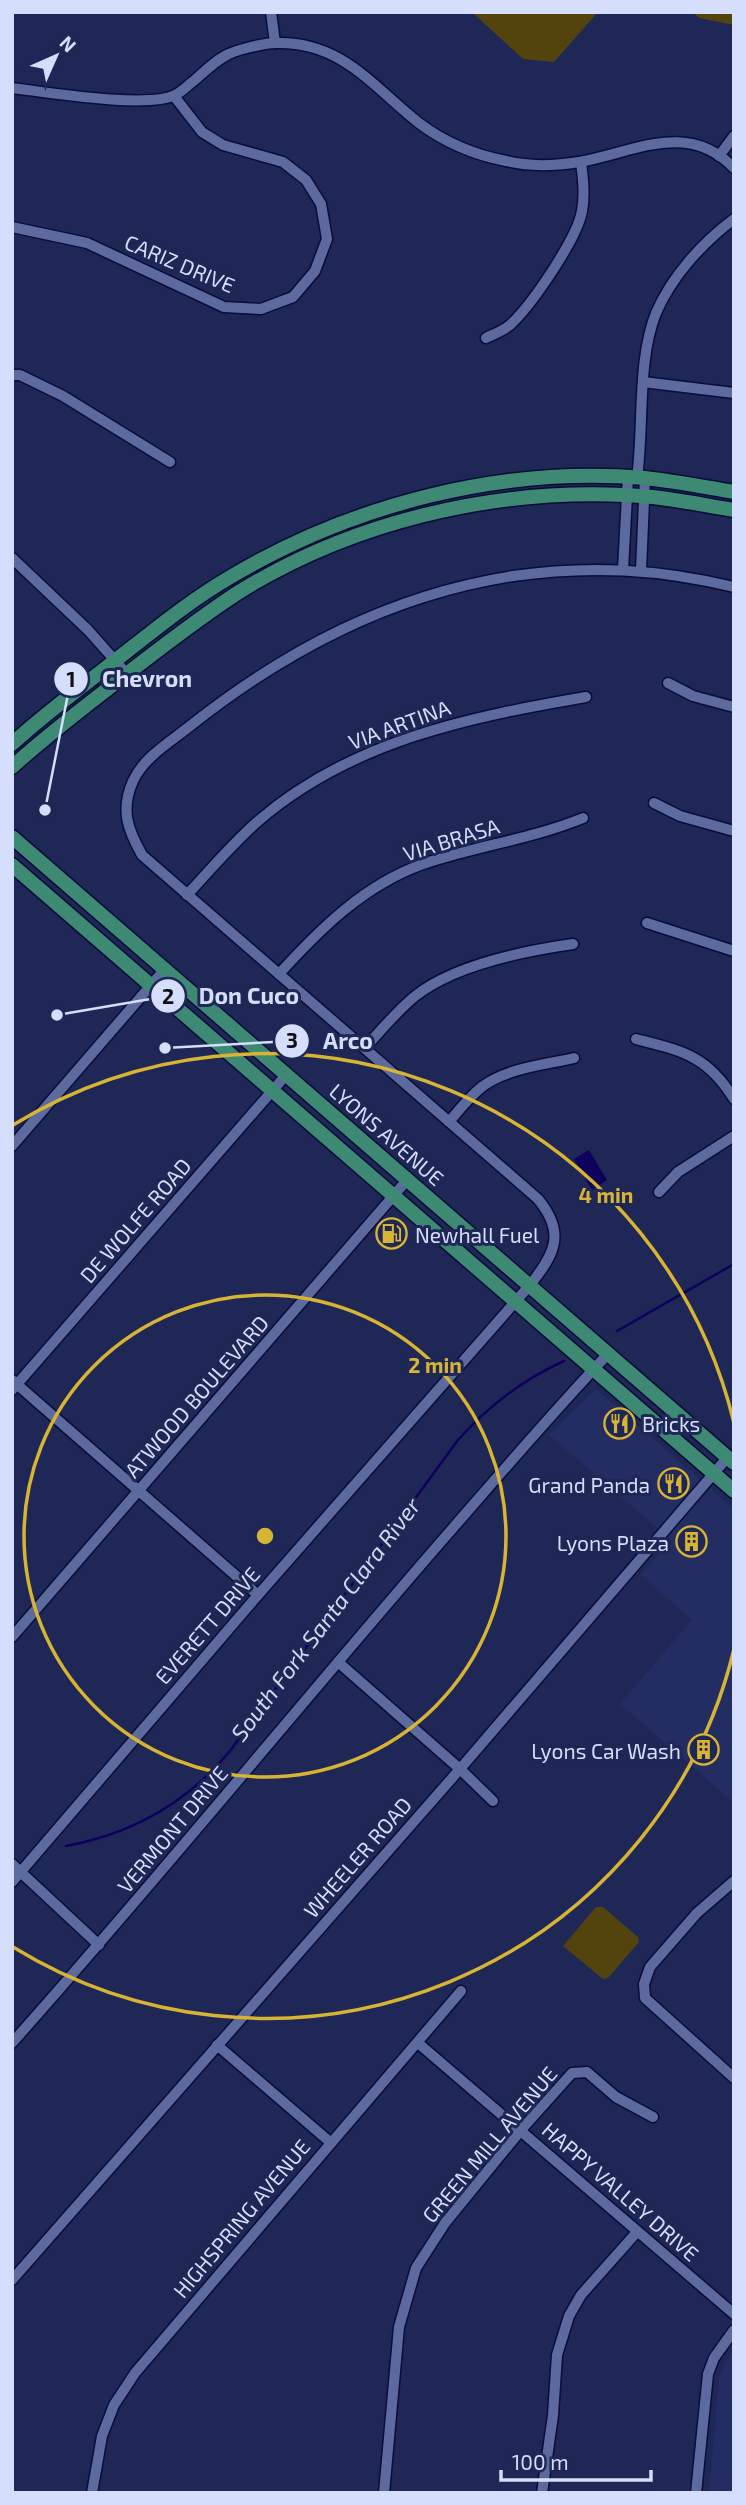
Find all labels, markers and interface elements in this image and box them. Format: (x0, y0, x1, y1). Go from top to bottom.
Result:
north arrow (21, 21, 91, 91)
text: N (55, 31, 81, 57)
street label: CARIZ DRIVE (121, 229, 239, 297)
callout: Chevron (53, 657, 206, 701)
text: Chevron (102, 664, 192, 692)
text: 1 (66, 666, 76, 691)
street label: VIA ARTINA (345, 694, 453, 754)
street label: VIA BRASA (400, 813, 502, 865)
callout: Don Cuco (150, 974, 313, 1018)
text: Don Cuco (199, 981, 299, 1009)
text: 2 (162, 983, 174, 1008)
callout: Arco (274, 1019, 387, 1063)
text: Arco (323, 1026, 373, 1054)
text: 3 (286, 1027, 298, 1052)
street label: LYONS AVENUE (325, 1078, 449, 1190)
street label: DE WOLFE ROAD (74, 1153, 196, 1287)
text: 4 min (579, 1182, 633, 1207)
fuel station icon: Newhall Fuel (375, 1217, 409, 1251)
place label: Newhall Fuel (415, 1222, 540, 1247)
street label: ATWOOD BOULEVARD (119, 1310, 273, 1482)
text: 2 min (408, 1352, 462, 1377)
restaurant icon: Bricks (602, 1406, 636, 1440)
place label: Bricks (642, 1411, 700, 1436)
restaurant icon: Grand Panda (656, 1467, 690, 1501)
place label: Grand Panda (528, 1472, 650, 1497)
water label: South Fork Santa Clara River (224, 1491, 426, 1746)
centre of rings (253, 1524, 277, 1548)
building icon: Lyons Plaza (675, 1525, 709, 1559)
place label: Lyons Plaza (557, 1530, 669, 1555)
street label: EVERETT DRIVE (149, 1561, 265, 1689)
building icon: Lyons Car Wash (687, 1733, 721, 1767)
place label: Lyons Car Wash (531, 1738, 681, 1763)
street label: VERMONT DRIVE (112, 1760, 232, 1898)
street label: WHEELER ROAD (298, 1792, 416, 1922)
street label: GREEN MILL AVENUE (416, 2061, 562, 2227)
street label: HAPPY VALLEY DRIVE (538, 2116, 704, 2266)
street label: HIGHSPRING AVENUE (167, 2134, 315, 2302)
scale bar (501, 2438, 652, 2482)
text: 100 m (512, 2449, 569, 2474)

